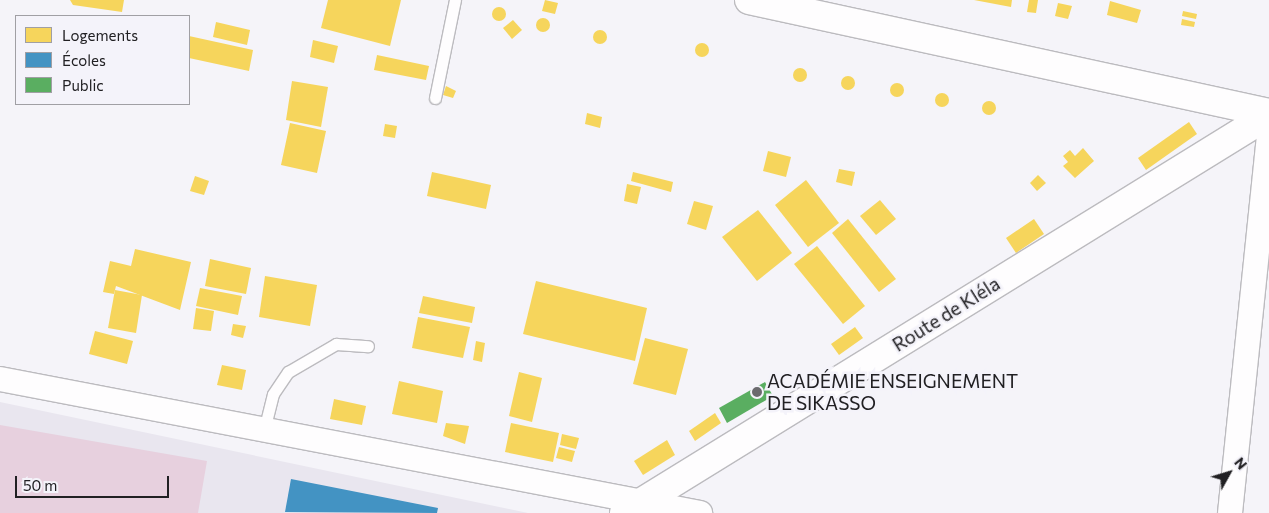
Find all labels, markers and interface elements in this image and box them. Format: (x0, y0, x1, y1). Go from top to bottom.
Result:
legend (15, 15, 190, 105)
text: Logements (62, 26, 138, 44)
text: Écoles (62, 51, 106, 69)
text: Public (62, 76, 104, 94)
street label: Route de Kléla (888, 272, 1004, 356)
place label: ACADÉMIE ENSEIGNEMENT DE SIKASSO (767, 370, 1018, 414)
marker: ACADÉMIE ENSEIGNEMENT DE SIKASSO (751, 386, 763, 398)
north arrow (1204, 448, 1254, 498)
text: N (1231, 454, 1251, 473)
scale bar (18, 466, 171, 498)
text: 50 m (23, 476, 57, 494)

